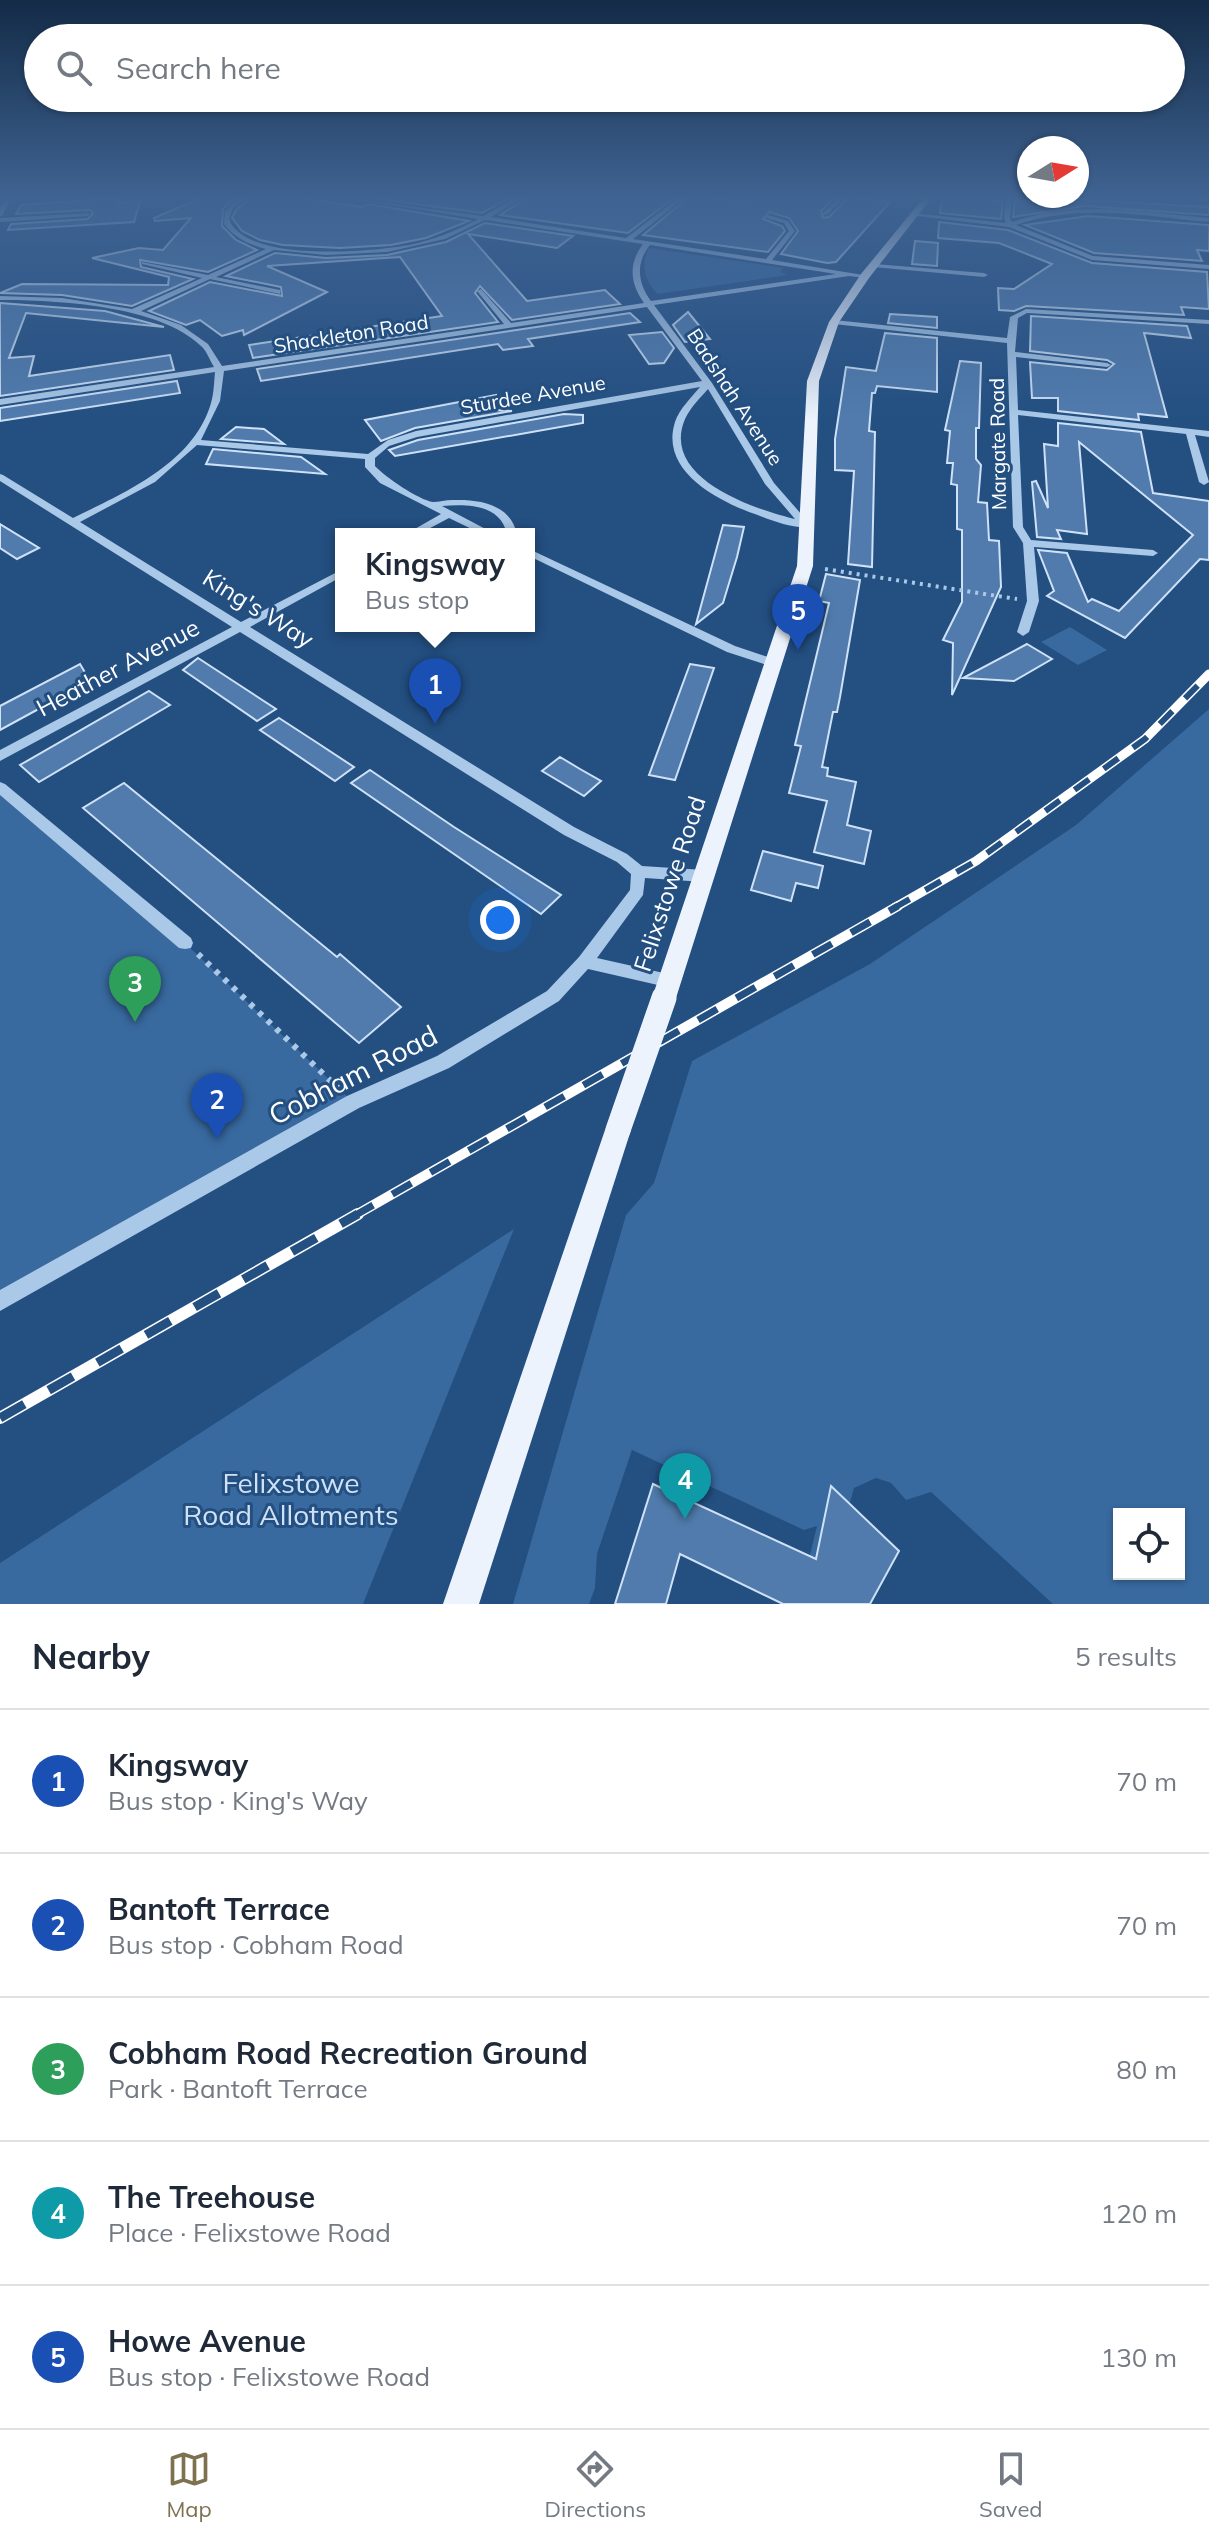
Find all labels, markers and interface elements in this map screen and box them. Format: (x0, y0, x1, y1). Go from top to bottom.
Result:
search box (24, 24, 1185, 112)
icon: search (52, 46, 96, 90)
text: Search here (116, 49, 281, 87)
north arrow (1017, 136, 1089, 208)
street label: Shackleton Road (272, 309, 430, 358)
street label: Badshah Avenue (682, 324, 789, 470)
street label: Sturdee Avenue (458, 369, 607, 420)
street label: Margate Road (984, 378, 1011, 510)
popup (335, 528, 535, 632)
text: Kingsway (365, 545, 505, 583)
street label: King's Way (197, 562, 320, 654)
text: Bus stop (365, 583, 469, 616)
pin: 5 (772, 584, 824, 650)
street label: Heather Avenue (31, 612, 204, 723)
pin: 1 (409, 658, 461, 724)
street label: Felixstowe Road (627, 792, 712, 975)
your location (480, 900, 520, 940)
pin: 3 (109, 956, 161, 1022)
street label: Cobham Road (263, 1017, 443, 1132)
pin: 2 (191, 1073, 243, 1139)
pin: 4 (659, 1453, 711, 1519)
park label: Felixstowe Road Allotments (183, 1465, 399, 1532)
map controls (1113, 1508, 1185, 1580)
button: locate (1113, 1508, 1185, 1580)
text: Nearby (32, 1635, 150, 1678)
text: 5 results (1075, 1640, 1177, 1673)
text: Kingsway (108, 1746, 248, 1784)
text: 1 (50, 1765, 66, 1798)
text: 70 m (1116, 1765, 1177, 1798)
text: Bus stop · King's Way (108, 1784, 368, 1817)
text: Bantoft Terrace (108, 1890, 330, 1928)
text: 2 (50, 1909, 66, 1942)
text: 70 m (1116, 1909, 1177, 1942)
text: Bus stop · Cobham Road (108, 1928, 404, 1961)
text: Cobham Road Recreation Ground (108, 2034, 588, 2072)
text: 3 (50, 2053, 66, 2086)
text: 80 m (1116, 2053, 1177, 2086)
text: Park · Bantoft Terrace (108, 2072, 368, 2105)
text: The Treehouse (108, 2178, 315, 2216)
text: 4 (50, 2197, 66, 2230)
text: 120 m (1101, 2197, 1177, 2230)
text: Place · Felixstowe Road (108, 2216, 391, 2249)
text: Howe Avenue (108, 2322, 306, 2360)
text: 5 (50, 2341, 66, 2374)
text: 130 m (1101, 2341, 1177, 2374)
text: Bus stop · Felixstowe Road (108, 2360, 430, 2393)
tab: Map (166, 2447, 212, 2523)
tab: Directions (545, 2447, 646, 2523)
tab: Saved (979, 2447, 1043, 2523)

